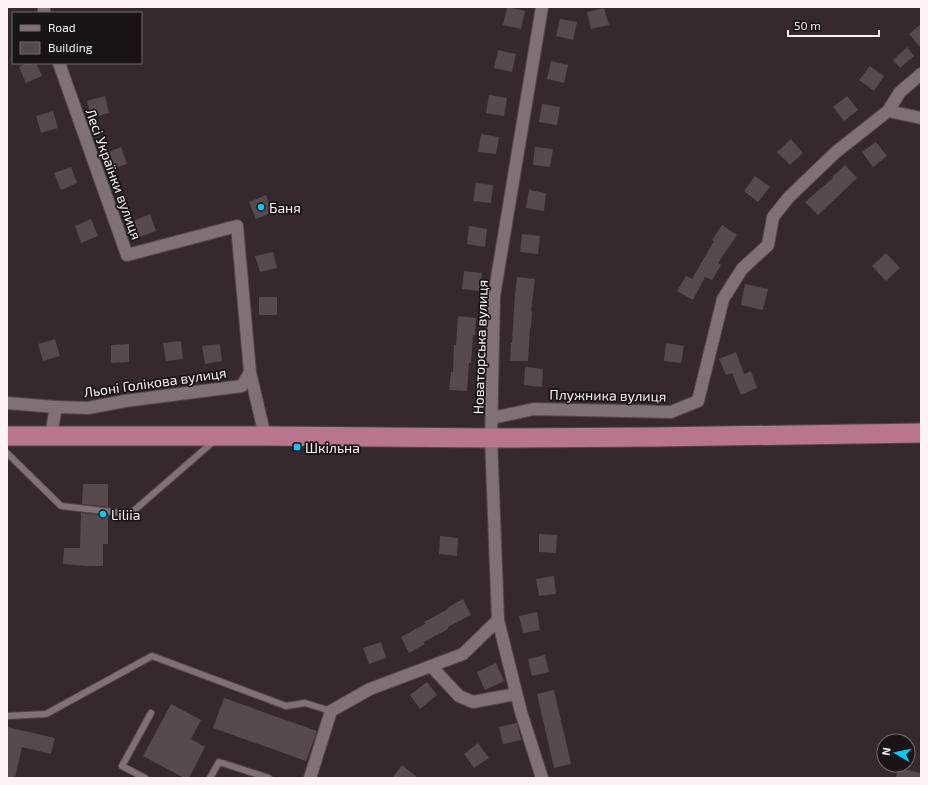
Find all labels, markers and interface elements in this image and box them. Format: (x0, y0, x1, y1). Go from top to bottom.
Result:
legend (12, 12, 142, 64)
scale bar (788, 12, 879, 38)
text: 50 m (794, 18, 821, 32)
text: Road (48, 20, 76, 34)
text: Building (48, 40, 93, 54)
street label: Лесі Українки вулиця (82, 106, 146, 242)
place label: Баня (269, 199, 301, 216)
marker: Баня (256, 202, 266, 212)
street label: Новаторська вулиця (469, 279, 491, 415)
street label: Льоні Голікова вулиця (82, 364, 228, 400)
street label: Плужника вулиця (549, 385, 667, 405)
place label: Шкільна (305, 439, 360, 456)
marker: Шкільна (292, 442, 302, 452)
place label: Liliia (111, 506, 140, 523)
marker: Liliia (98, 509, 108, 519)
north arrow (876, 733, 916, 773)
text: N (879, 746, 893, 756)

